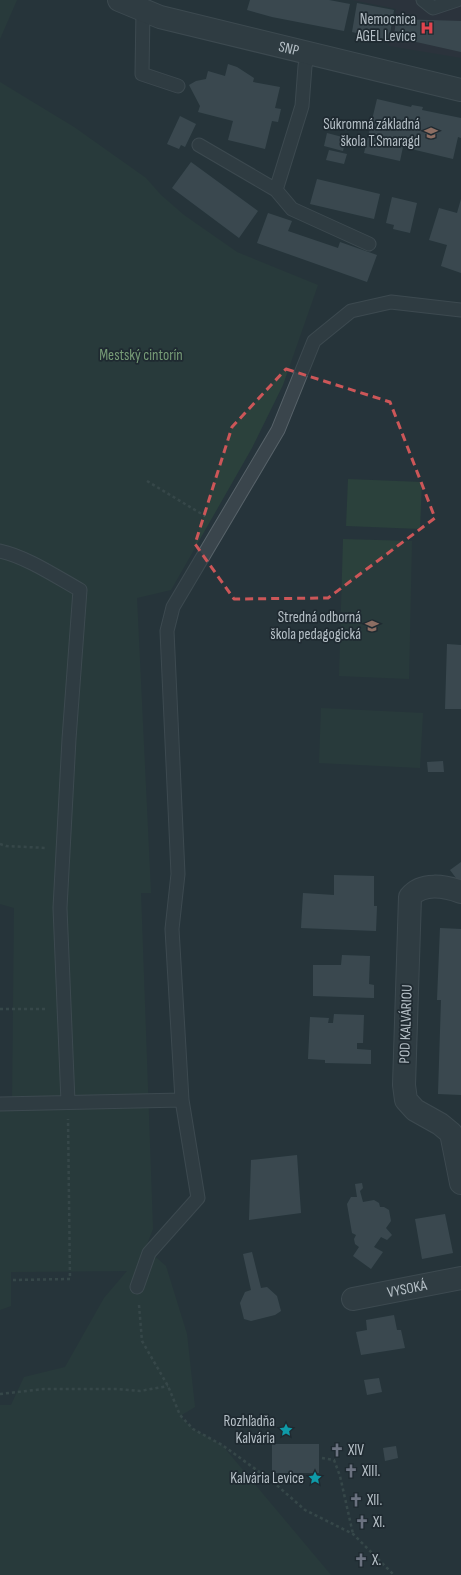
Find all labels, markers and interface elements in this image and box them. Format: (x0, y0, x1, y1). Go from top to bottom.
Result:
place label: Nemocnica AGEL Levice (355, 10, 416, 46)
hospital icon: Nemocnica AGEL Levice (419, 20, 435, 36)
street label: SNP (277, 37, 301, 60)
place label: Súkromná základná škola T.Smaragd (323, 115, 420, 151)
school or university icon: Súkromná základná škola T.Smaragd (423, 125, 439, 141)
park label: Mestský cintorín (99, 346, 183, 365)
place label: Stredná odborná škola pedagogická (270, 608, 361, 644)
school or university icon: Stredná odborná škola pedagogická (364, 618, 380, 634)
street label: POD KALVÁRIOU (395, 984, 417, 1064)
street label: VYSOKÁ (386, 1275, 429, 1302)
place label: Rozhľadňa Kalvária (224, 1412, 275, 1448)
place icon: Rozhľadňa Kalvária (278, 1422, 294, 1438)
place label: XIV (347, 1441, 364, 1460)
church icon: XIV (329, 1442, 345, 1458)
place label: XIII. (361, 1462, 380, 1481)
church icon: XIII. (343, 1463, 359, 1479)
place label: Kalvária Levice (230, 1469, 304, 1488)
place icon: Kalvária Levice (307, 1470, 323, 1486)
place label: XII. (366, 1491, 382, 1510)
church icon: XII. (348, 1492, 364, 1508)
place label: XI. (372, 1513, 385, 1532)
church icon: XI. (354, 1514, 370, 1530)
place label: X. (371, 1551, 381, 1570)
church icon: X. (353, 1552, 369, 1568)

